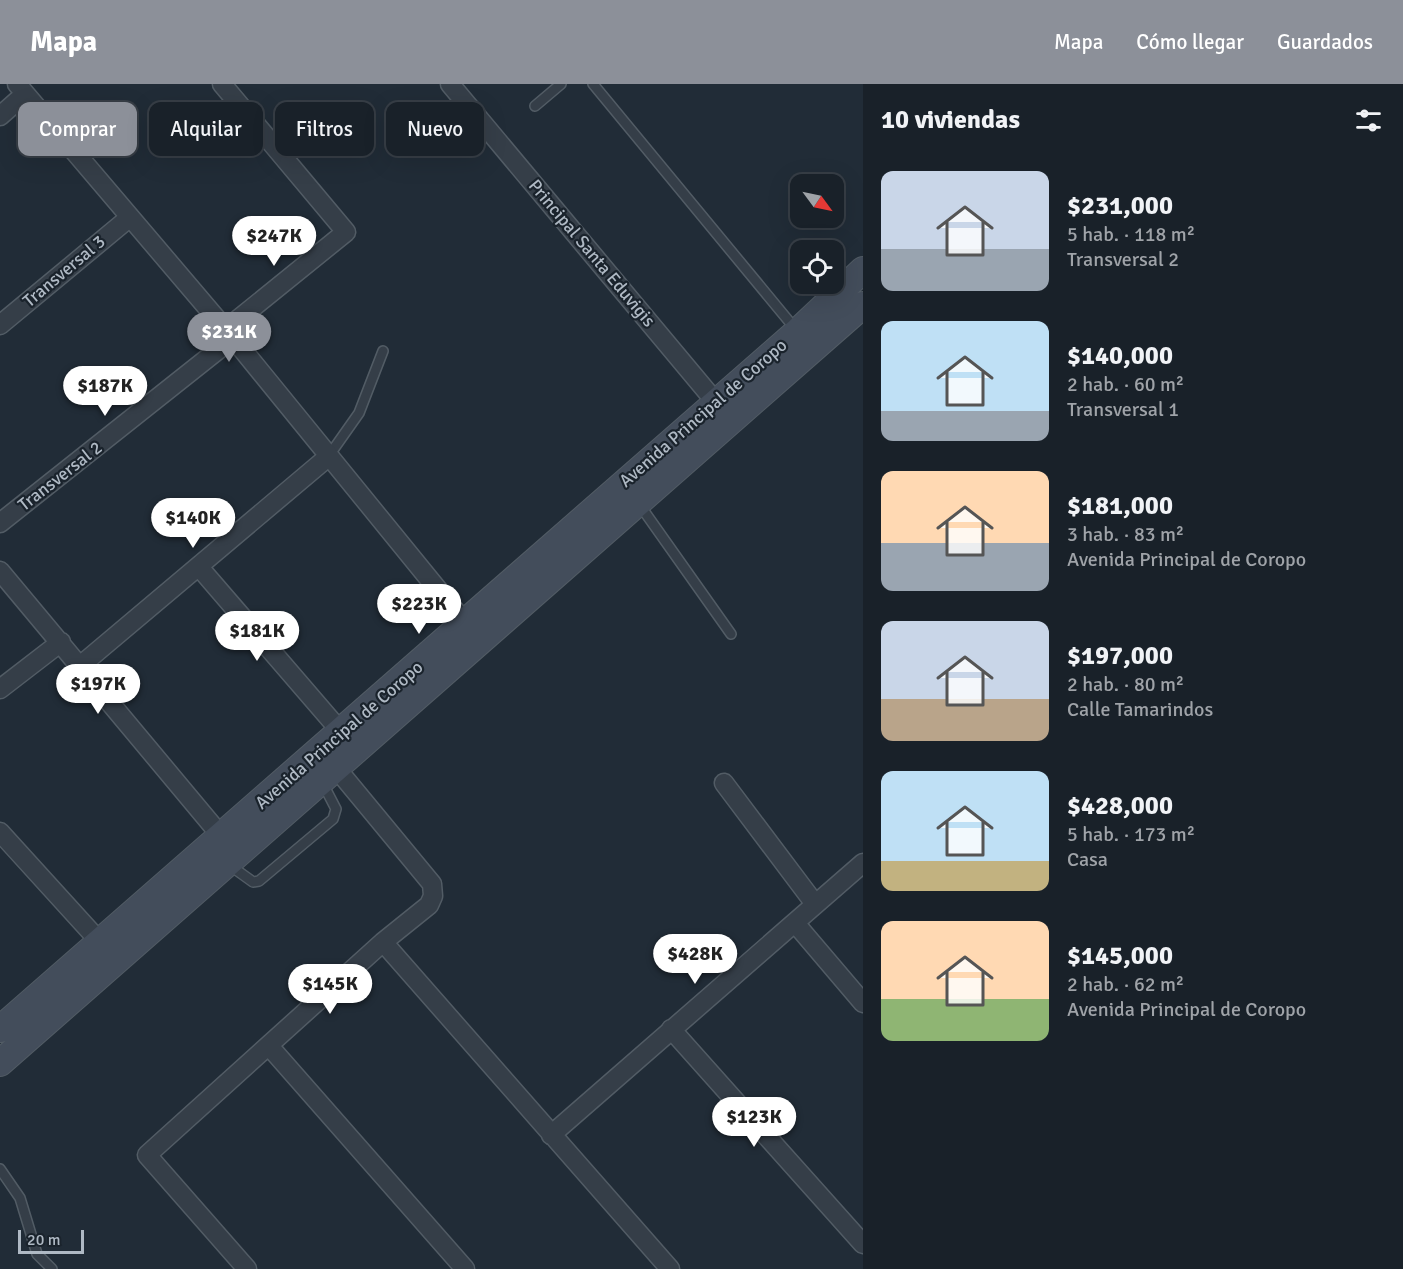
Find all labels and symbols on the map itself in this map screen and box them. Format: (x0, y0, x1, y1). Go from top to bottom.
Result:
north arrow (790, 174, 844, 228)
street label: Principal Santa Eduvigis (524, 175, 660, 331)
pin: $247K (232, 216, 316, 267)
street label: Transversal 3 (18, 230, 110, 312)
pin: $231K (187, 312, 271, 363)
street label: Avenida Principal de Coropo (615, 334, 791, 492)
pin: $187K (63, 366, 147, 417)
street label: Transversal 2 (13, 436, 107, 516)
pin: $140K (151, 498, 235, 549)
pin: $223K (377, 584, 461, 635)
pin: $181K (215, 611, 299, 662)
street label: Avenida Principal de Coropo (251, 656, 427, 814)
pin: $197K (56, 664, 140, 715)
pin: $428K (653, 934, 737, 985)
pin: $145K (288, 964, 372, 1015)
pin: $123K (712, 1097, 796, 1148)
scale bar (18, 1227, 84, 1254)

